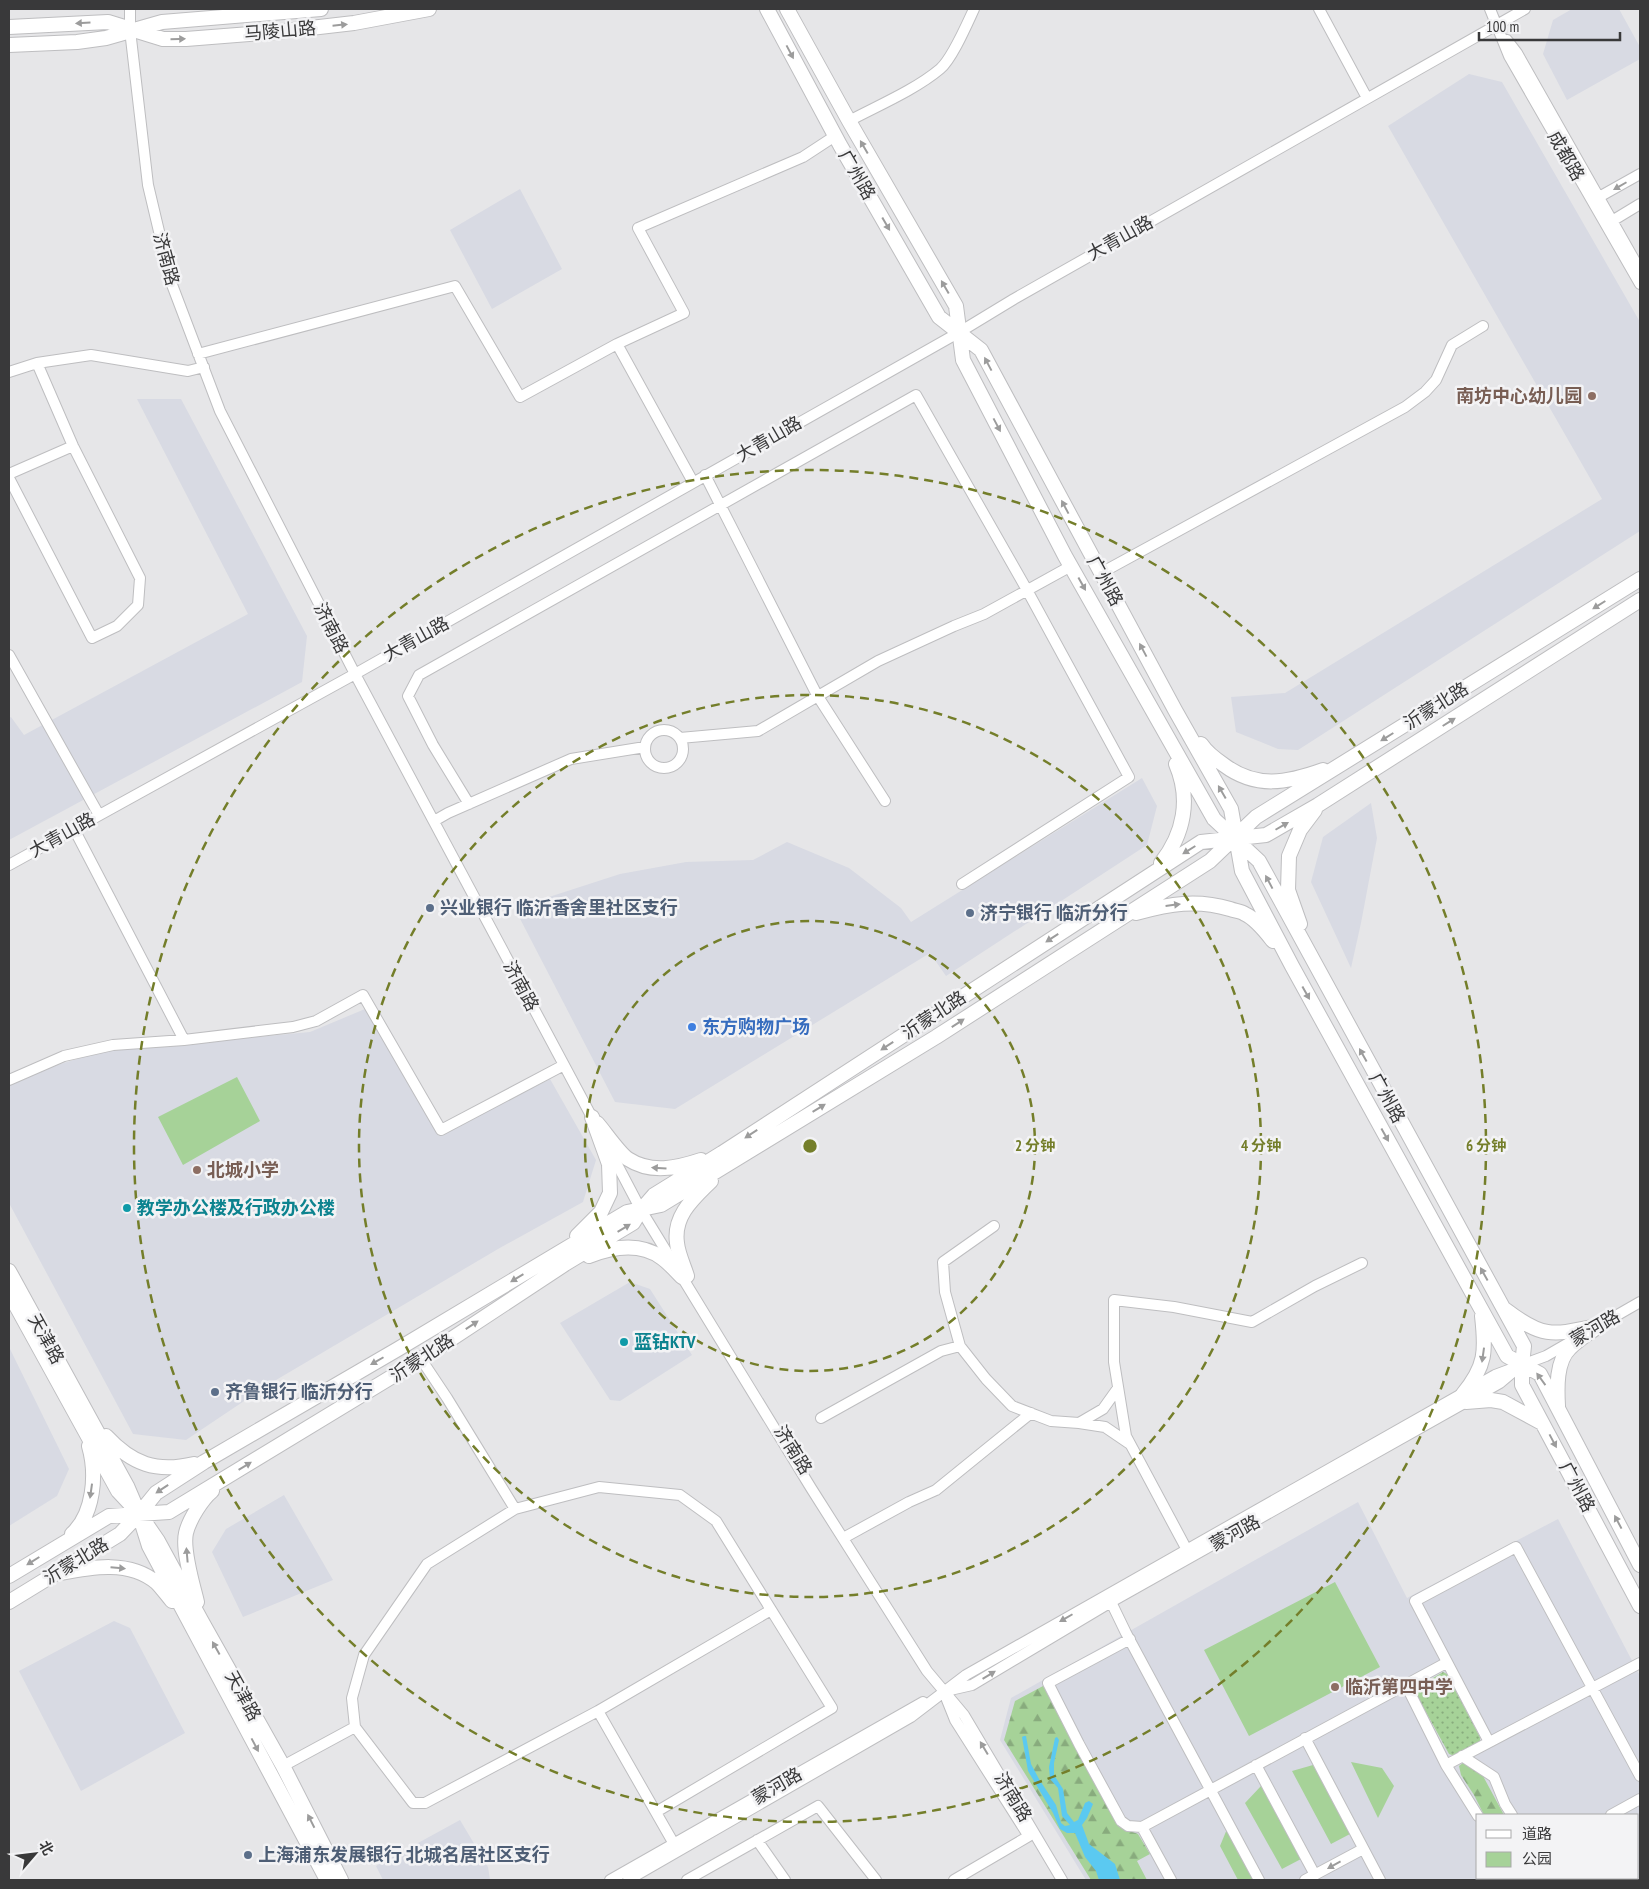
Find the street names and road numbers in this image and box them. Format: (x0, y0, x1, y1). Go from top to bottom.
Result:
street label: 马陵山路 (243, 16, 317, 45)
street label: 成都路 (1543, 127, 1590, 185)
street label: 广州路 (834, 146, 881, 204)
street label: 大青山路 (1083, 210, 1157, 265)
street label: 济南路 (148, 230, 185, 288)
street label: 大青山路 (732, 411, 806, 467)
street label: 广州路 (1082, 552, 1129, 610)
street label: 济南路 (309, 598, 354, 657)
street label: 大青山路 (379, 611, 453, 666)
street label: 沂蒙北路 (1399, 677, 1472, 734)
street label: 大青山路 (25, 807, 99, 862)
street label: 济南路 (499, 957, 544, 1015)
street label: 沂蒙北路 (897, 985, 970, 1044)
street label: 广州路 (1364, 1069, 1411, 1127)
street label: 蒙河路 (1566, 1304, 1624, 1351)
street label: 天津路 (23, 1310, 70, 1368)
street label: 沂蒙北路 (385, 1328, 458, 1387)
street label: 济南路 (769, 1421, 817, 1479)
street label: 广州路 (1555, 1458, 1600, 1516)
street label: 蒙河路 (1206, 1509, 1264, 1556)
street label: 沂蒙北路 (39, 1532, 113, 1589)
street label: 天津路 (220, 1667, 267, 1725)
street label: 蒙河路 (748, 1762, 806, 1809)
street label: 济南路 (990, 1768, 1037, 1826)

